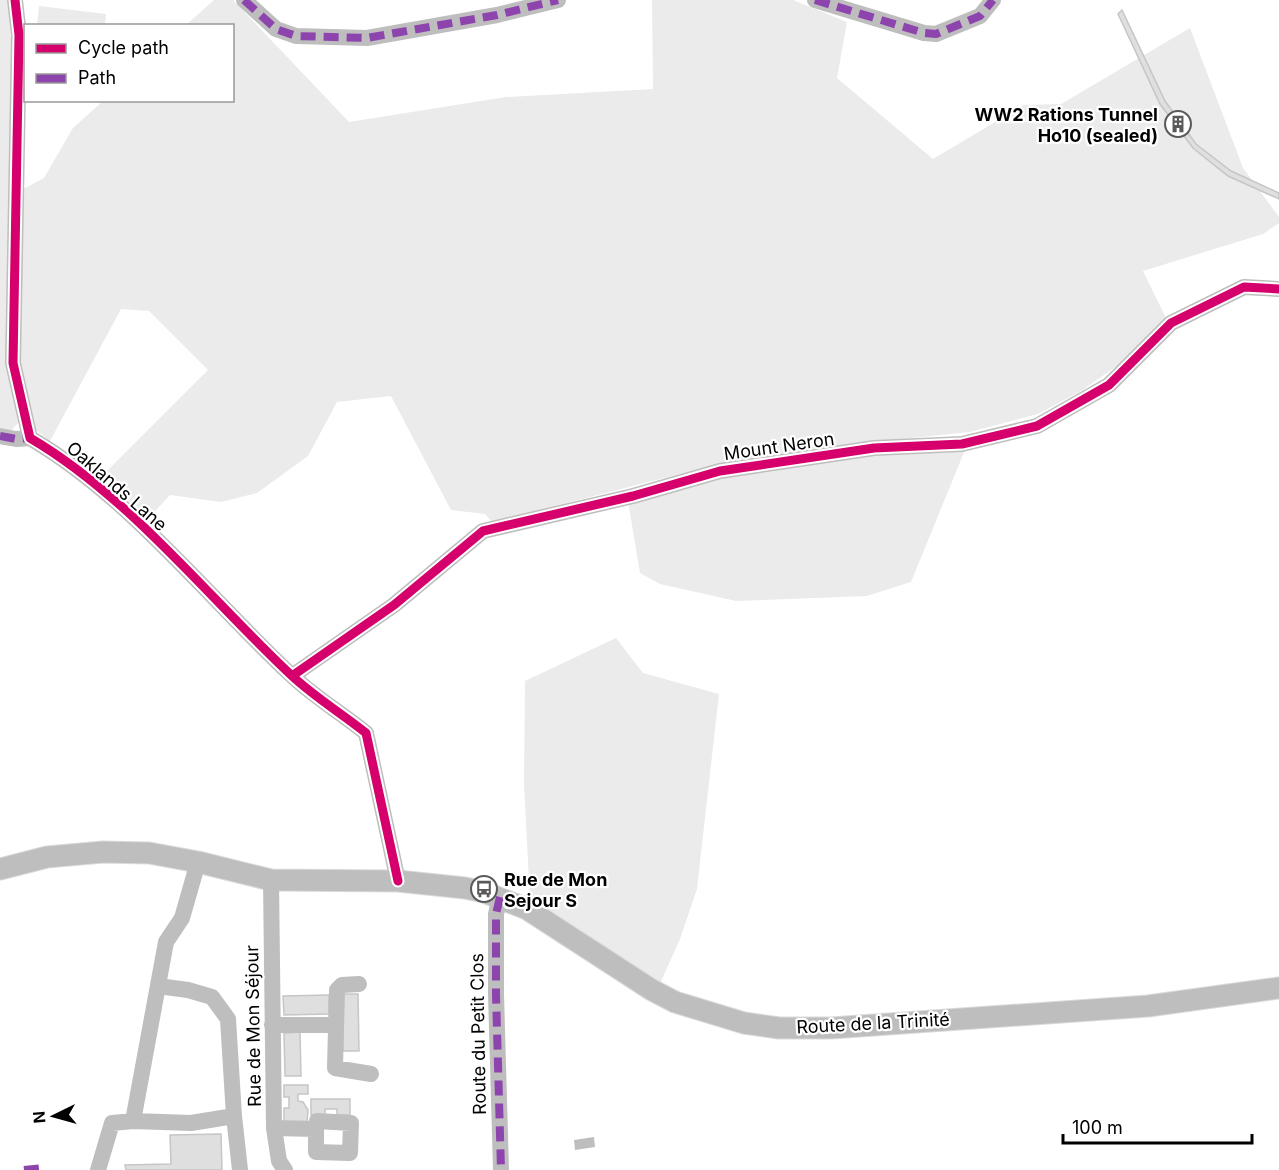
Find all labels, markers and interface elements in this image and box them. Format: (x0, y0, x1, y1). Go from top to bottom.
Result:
legend (24, 24, 234, 102)
text: Cycle path (78, 37, 169, 58)
text: Path (78, 67, 116, 88)
place label: WW2 Rations Tunnel Ho10 (sealed) (975, 104, 1158, 146)
building icon: WW2 Rations Tunnel Ho10 (sealed) (1163, 109, 1193, 139)
street label: Mount Neron (722, 428, 836, 464)
street label: Oaklands Lane (63, 437, 171, 535)
place label: Rue de Mon Sejour S (504, 869, 607, 911)
bus stop icon: Rue de Mon Sejour S (469, 874, 499, 904)
street label: Rue de Mon Séjour (241, 945, 265, 1107)
street label: Route du Petit Clos (466, 953, 490, 1115)
street label: Route de la Trinité (796, 1009, 950, 1037)
north arrow (24, 1086, 84, 1146)
scale bar (1063, 1107, 1252, 1145)
text: N (29, 1110, 50, 1124)
text: 100 m (1072, 1117, 1123, 1138)

